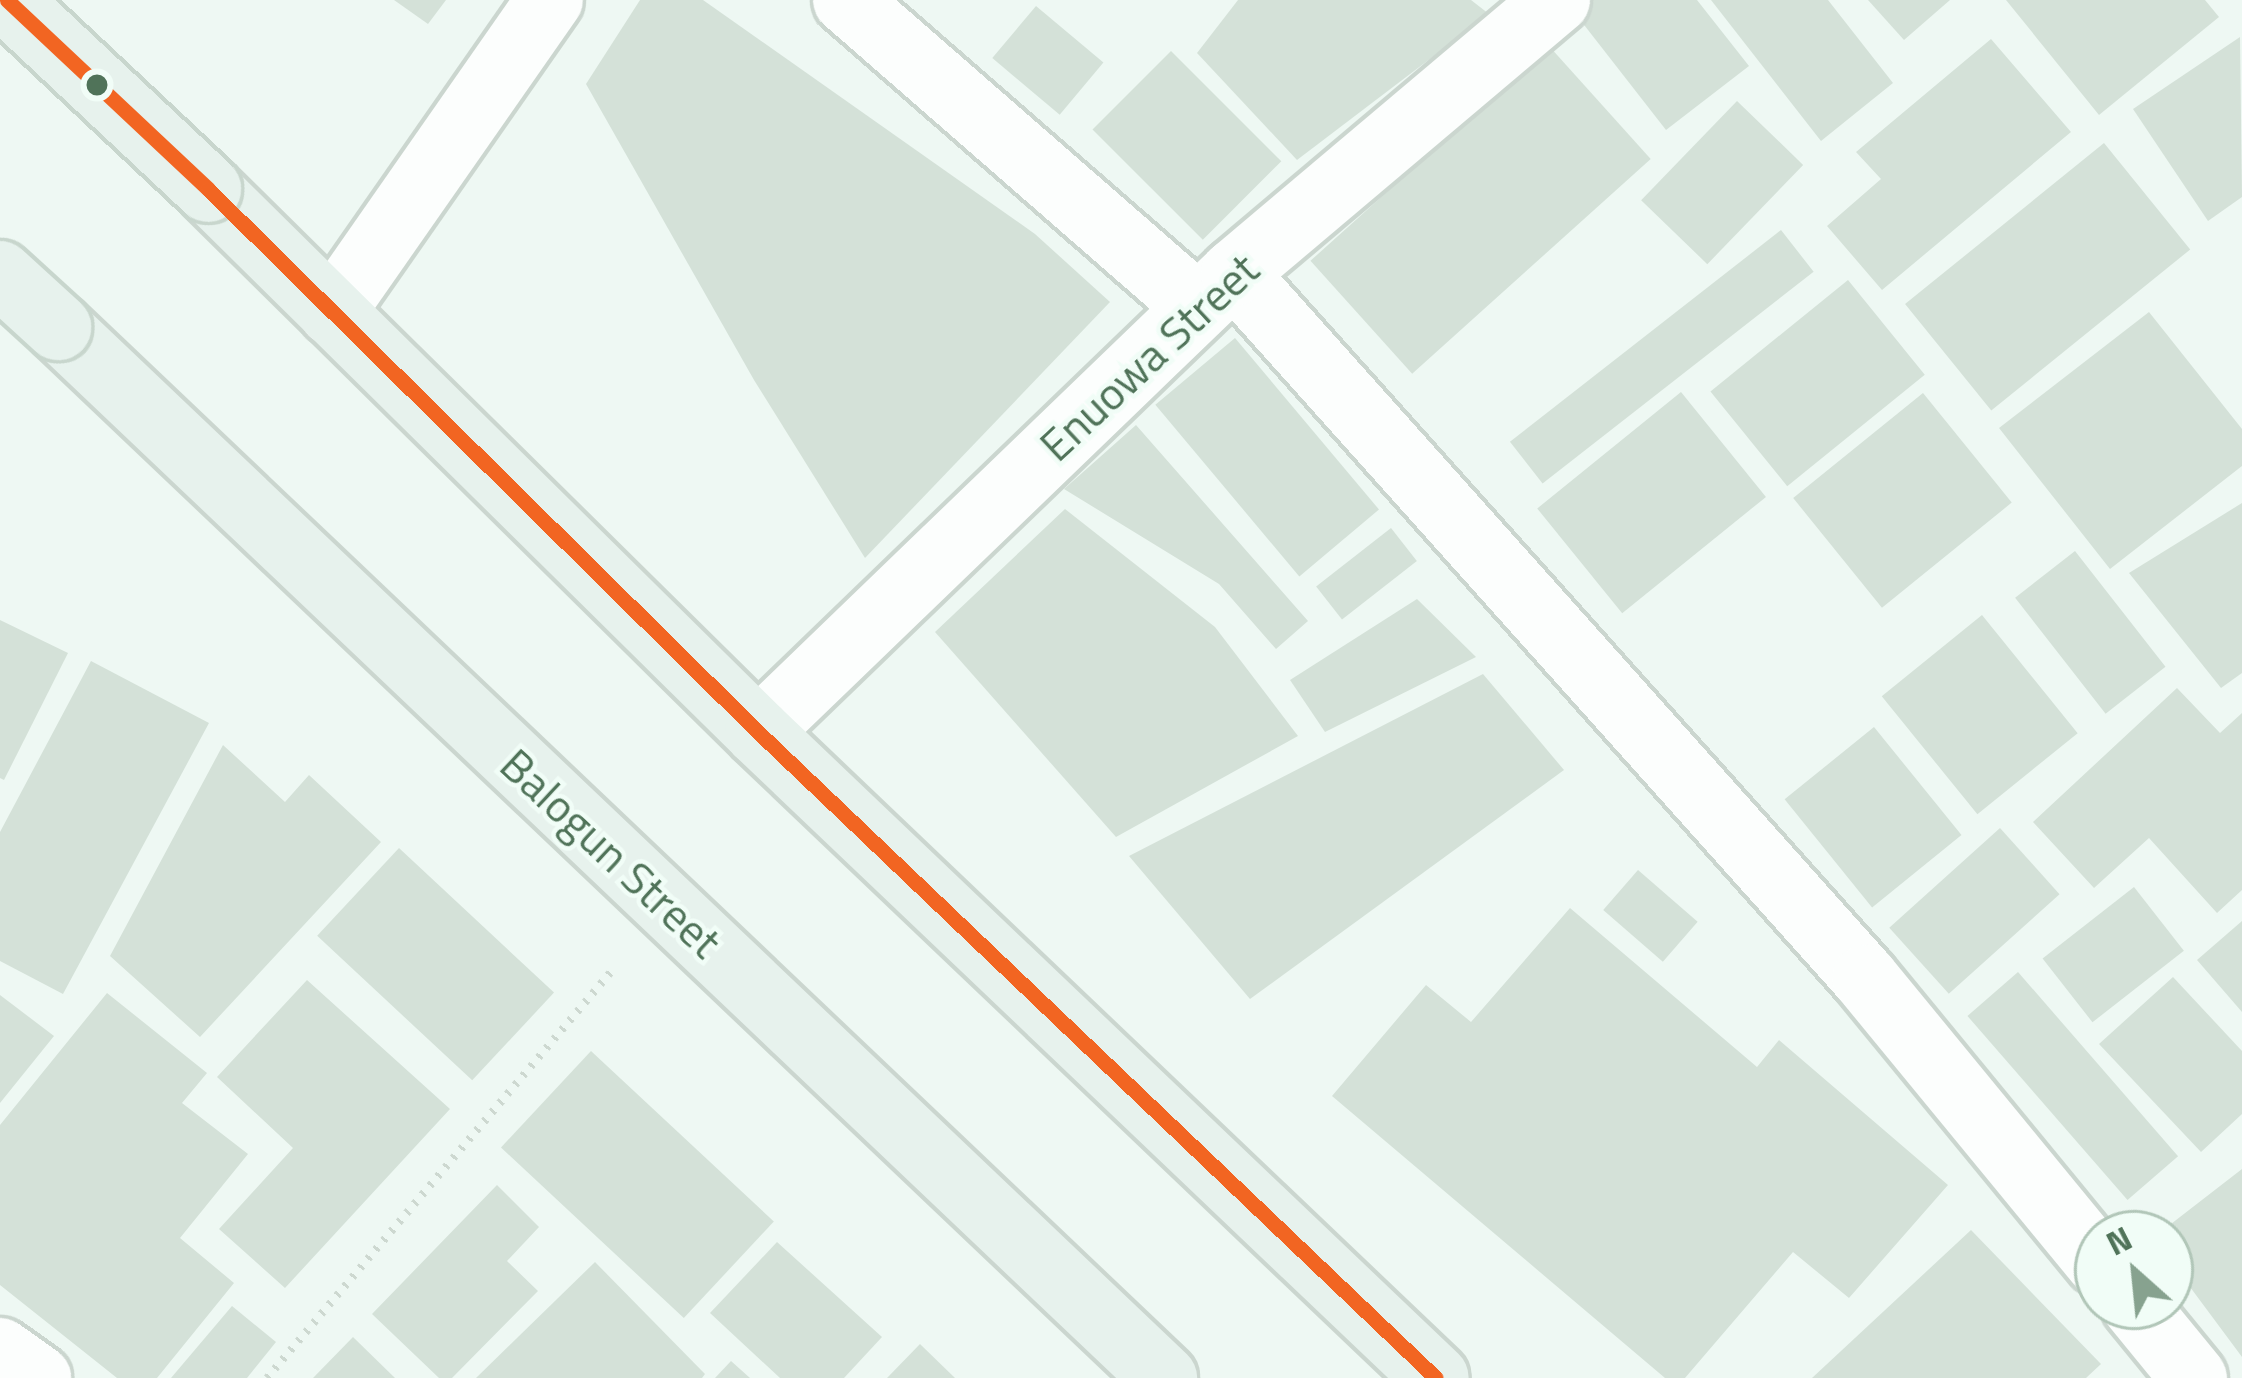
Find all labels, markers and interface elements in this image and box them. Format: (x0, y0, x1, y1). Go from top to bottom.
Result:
unlabelled marker (86, 74, 108, 96)
street label: Enuowa Street (1029, 242, 1269, 472)
street label: Balogun Street (490, 737, 732, 969)
north arrow (2074, 1210, 2194, 1330)
text: N (2097, 1213, 2141, 1268)

